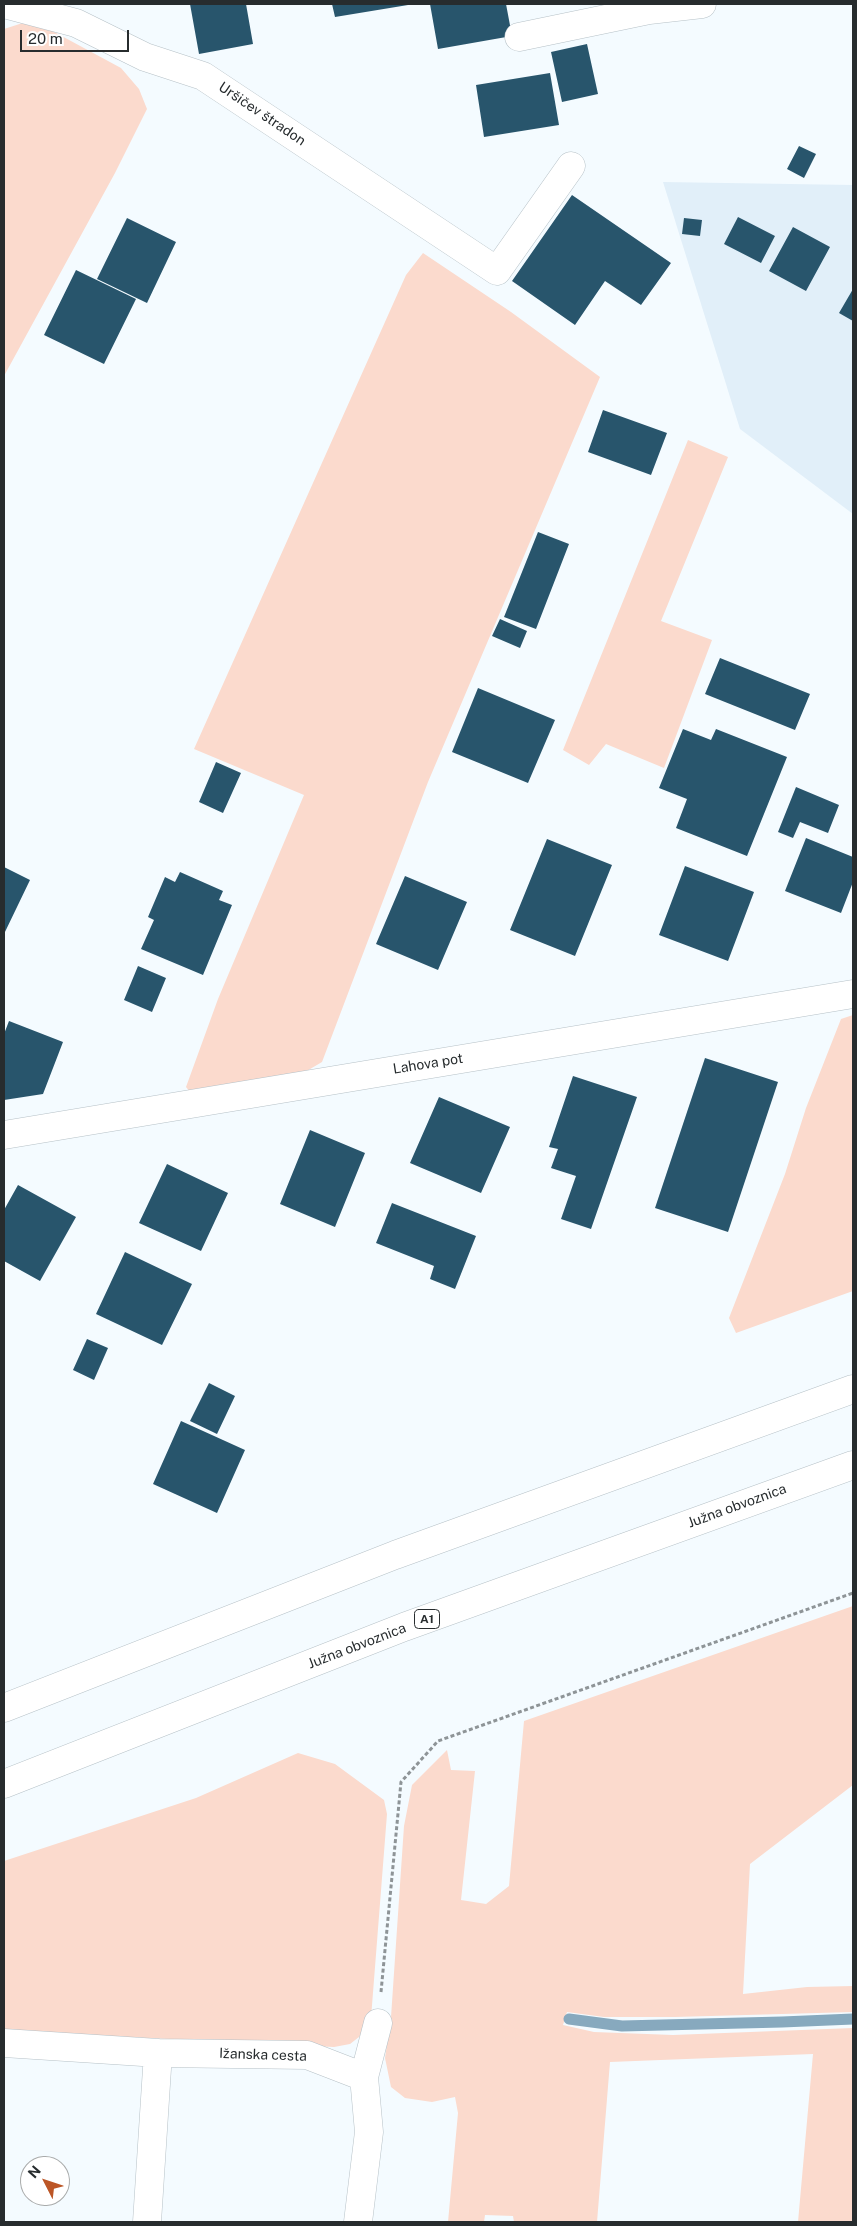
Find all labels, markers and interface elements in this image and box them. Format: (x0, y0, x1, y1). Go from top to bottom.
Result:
scale bar (22, 20, 131, 52)
text: 20 m (28, 30, 63, 47)
street label: Uršičev štradon (215, 79, 309, 149)
street label: Lahova pot (392, 1050, 464, 1078)
street label: Južna obvoznica (685, 1480, 789, 1532)
road number: A1 (414, 1610, 440, 1628)
street label: Južna obvoznica (306, 1620, 408, 1672)
street label: Ižanska cesta (219, 2045, 307, 2065)
north arrow (20, 2156, 70, 2206)
text: N (25, 2162, 44, 2181)

